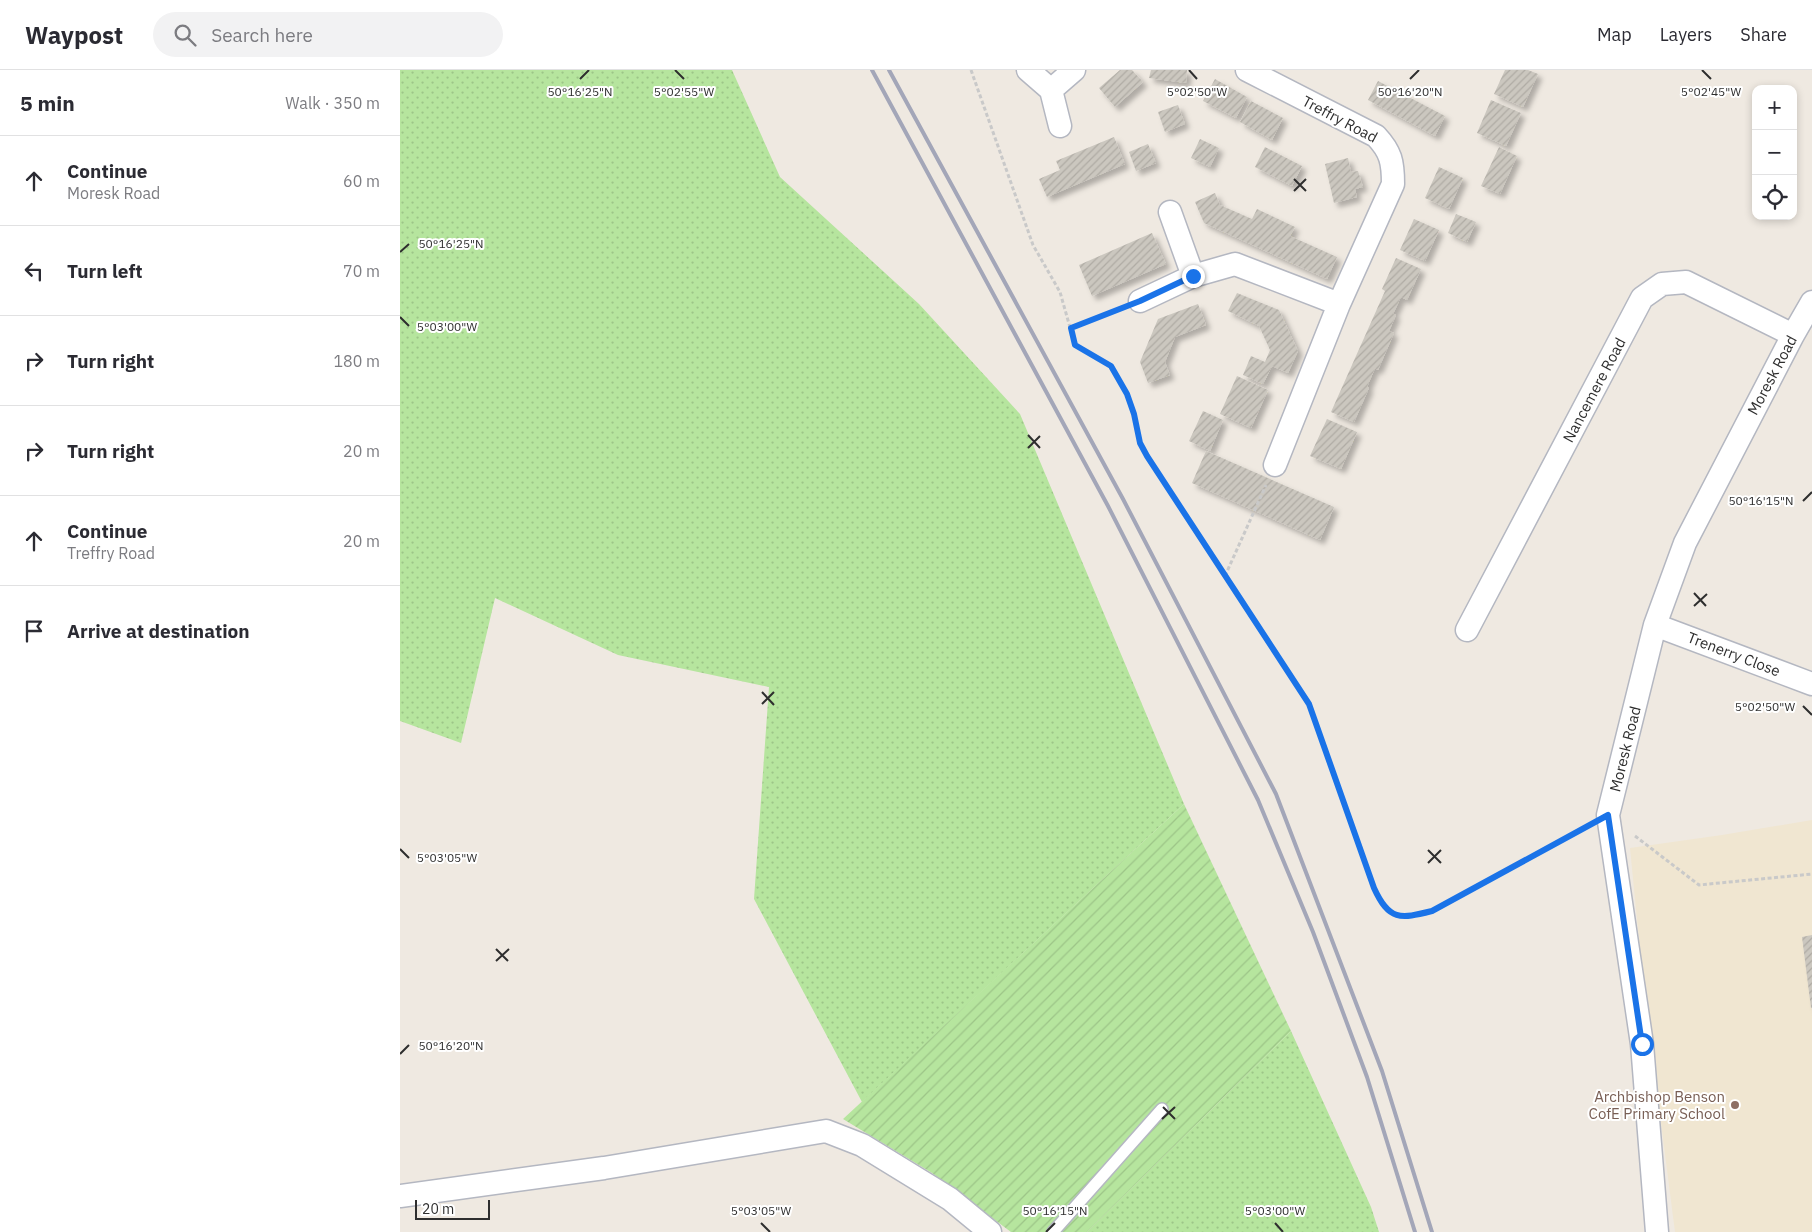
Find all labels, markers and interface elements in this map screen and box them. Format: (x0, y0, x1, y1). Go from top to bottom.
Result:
search box (153, 12, 503, 57)
text: Waypost (25, 19, 123, 51)
icon: search (171, 21, 199, 49)
text: Search here (211, 23, 313, 47)
text: Map (1597, 23, 1632, 46)
text: Layers (1660, 23, 1712, 46)
text: Share (1740, 23, 1787, 46)
text: 50°16'25"N (547, 84, 613, 99)
text: 5°02'55"W (654, 84, 715, 99)
text: 5°02'50"W (1167, 84, 1228, 99)
text: 50°16'20"N (1377, 84, 1443, 99)
text: 5°02'45"W (1681, 84, 1742, 99)
map controls (1752, 85, 1797, 220)
button: + (1752, 85, 1797, 130)
text: 5 min (20, 89, 75, 117)
street label: Treffry Road (1299, 91, 1381, 147)
text: Walk · 350 m (285, 93, 380, 113)
button: − (1752, 130, 1797, 175)
text: Continue (67, 159, 147, 183)
icon: ahead (20, 167, 48, 195)
text: 60 m (343, 171, 380, 191)
button: locate (1752, 175, 1797, 220)
text: Moresk Road (67, 183, 160, 203)
text: 50°16'25"N (418, 236, 484, 251)
icon: left (20, 257, 48, 285)
text: Turn left (67, 259, 143, 283)
text: 70 m (343, 261, 380, 281)
route end (1182, 265, 1205, 288)
text: 5°03'00"W (417, 319, 478, 334)
street label: Moresk Road (1743, 332, 1801, 418)
street label: Nancemere Road (1558, 334, 1630, 446)
icon: right (20, 347, 48, 375)
text: Turn right (67, 349, 154, 373)
text: 180 m (333, 351, 380, 371)
icon: right (20, 437, 48, 465)
text: Turn right (67, 439, 154, 463)
text: 20 m (343, 441, 380, 461)
text: 50°16'15"N (1728, 493, 1794, 508)
text: Continue (67, 519, 147, 543)
icon: ahead (20, 527, 48, 555)
text: 20 m (343, 531, 380, 551)
text: Treffry Road (67, 543, 155, 563)
icon: arrive (20, 617, 48, 645)
text: Arrive at destination (67, 619, 250, 643)
street label: Trenerry Close (1685, 628, 1783, 680)
text: 5°02'50"W (1735, 699, 1796, 714)
street label: Moresk Road (1605, 704, 1645, 794)
text: 5°03'05"W (417, 850, 478, 865)
route start (1631, 1033, 1654, 1056)
text: 50°16'20"N (418, 1038, 484, 1053)
place label: Archbishop Benson CofE Primary School (1589, 1087, 1725, 1123)
marker: Archbishop Benson CofE Primary School (1729, 1099, 1741, 1111)
scale bar (415, 1197, 490, 1220)
text: 20 m (422, 1200, 454, 1218)
text: 5°03'05"W (731, 1203, 792, 1218)
text: 50°16'15"N (1022, 1203, 1088, 1218)
text: 5°03'00"W (1245, 1203, 1306, 1218)

